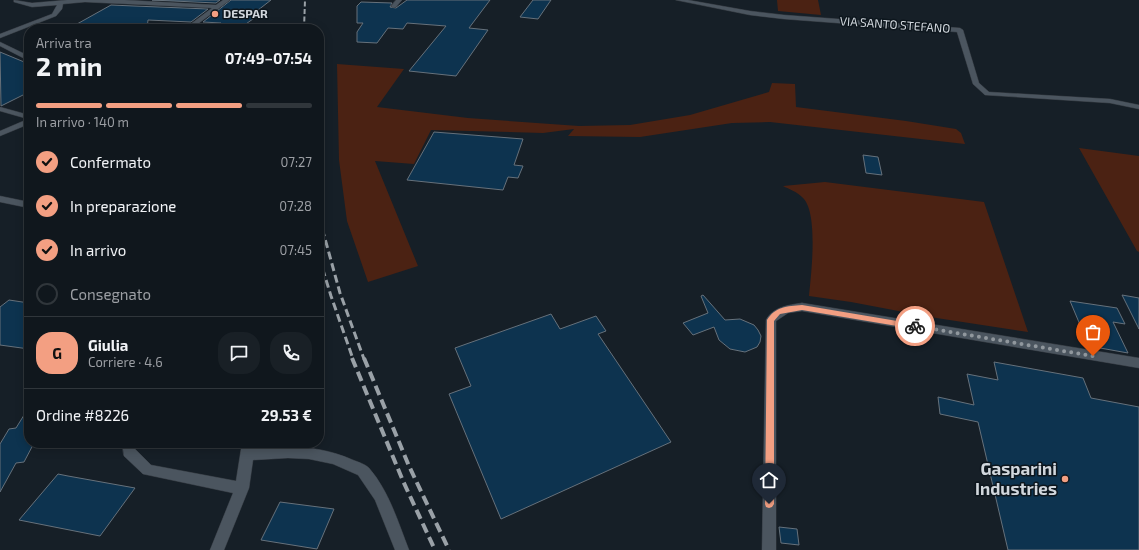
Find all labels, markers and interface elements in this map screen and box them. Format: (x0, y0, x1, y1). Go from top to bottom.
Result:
place label: DESPAR (223, 6, 268, 20)
marker: DESPAR (210, 9, 220, 19)
street label: VIA SANTO STEFANO (839, 13, 951, 35)
text: Arriva tra (36, 35, 92, 51)
text: 07:49–07:54 (225, 49, 312, 67)
text: 2 min (36, 50, 102, 81)
text: In arrivo · 140 m (36, 114, 129, 130)
icon: check (36, 151, 58, 173)
text: Confermato (70, 153, 151, 171)
text: 07:27 (280, 154, 312, 170)
icon: check (36, 195, 58, 217)
text: In preparazione (70, 197, 176, 215)
text: 07:28 (279, 198, 312, 214)
icon: check (36, 239, 58, 261)
text: In arrivo (70, 241, 126, 259)
text: 07:45 (279, 242, 312, 258)
text: Consegnato (70, 285, 151, 303)
courier (895, 306, 935, 346)
icon: bike (904, 315, 926, 337)
pin (1076, 315, 1110, 356)
icon: bag (1082, 321, 1104, 343)
button: chat (218, 332, 260, 374)
button: phone (270, 332, 312, 374)
text: Giulia (88, 336, 128, 354)
text: G (52, 344, 62, 362)
text: Corriere · 4.6 (88, 354, 163, 370)
text: Ordine #8226 (36, 406, 129, 424)
text: 29.53 € (261, 406, 312, 424)
place label: Gasparini Industries (975, 458, 1057, 498)
pin (752, 463, 786, 504)
icon: home (758, 469, 780, 491)
marker: Gasparini Industries (1060, 474, 1070, 484)

